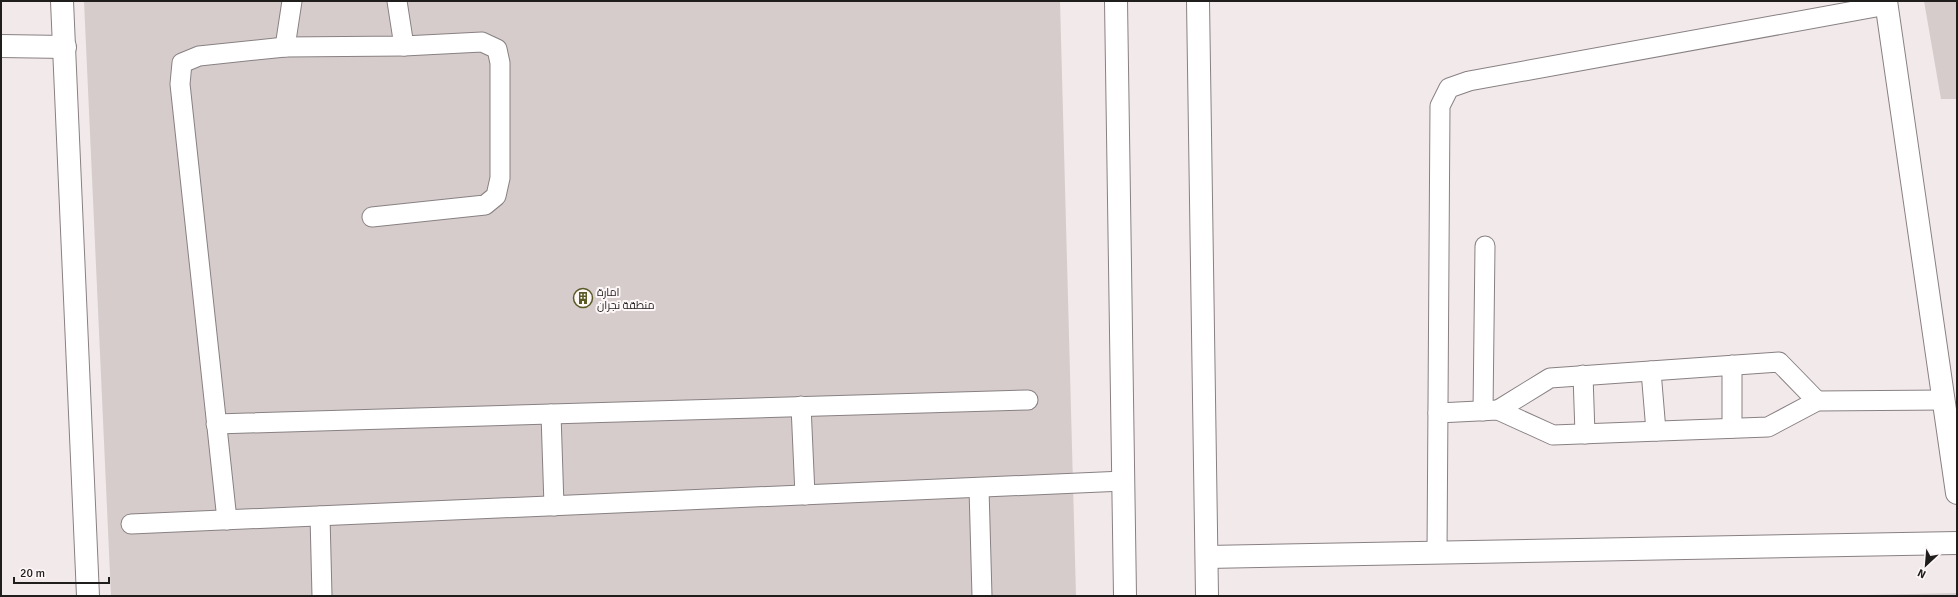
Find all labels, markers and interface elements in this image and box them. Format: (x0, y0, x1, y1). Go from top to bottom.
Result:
place label: امارة منطقة نجران (597, 286, 655, 312)
building icon: امارة منطقة نجران (572, 287, 594, 309)
north arrow (1906, 545, 1946, 585)
scale bar (14, 559, 109, 585)
text: 20 m (20, 566, 45, 581)
text: N (1916, 566, 1928, 581)

